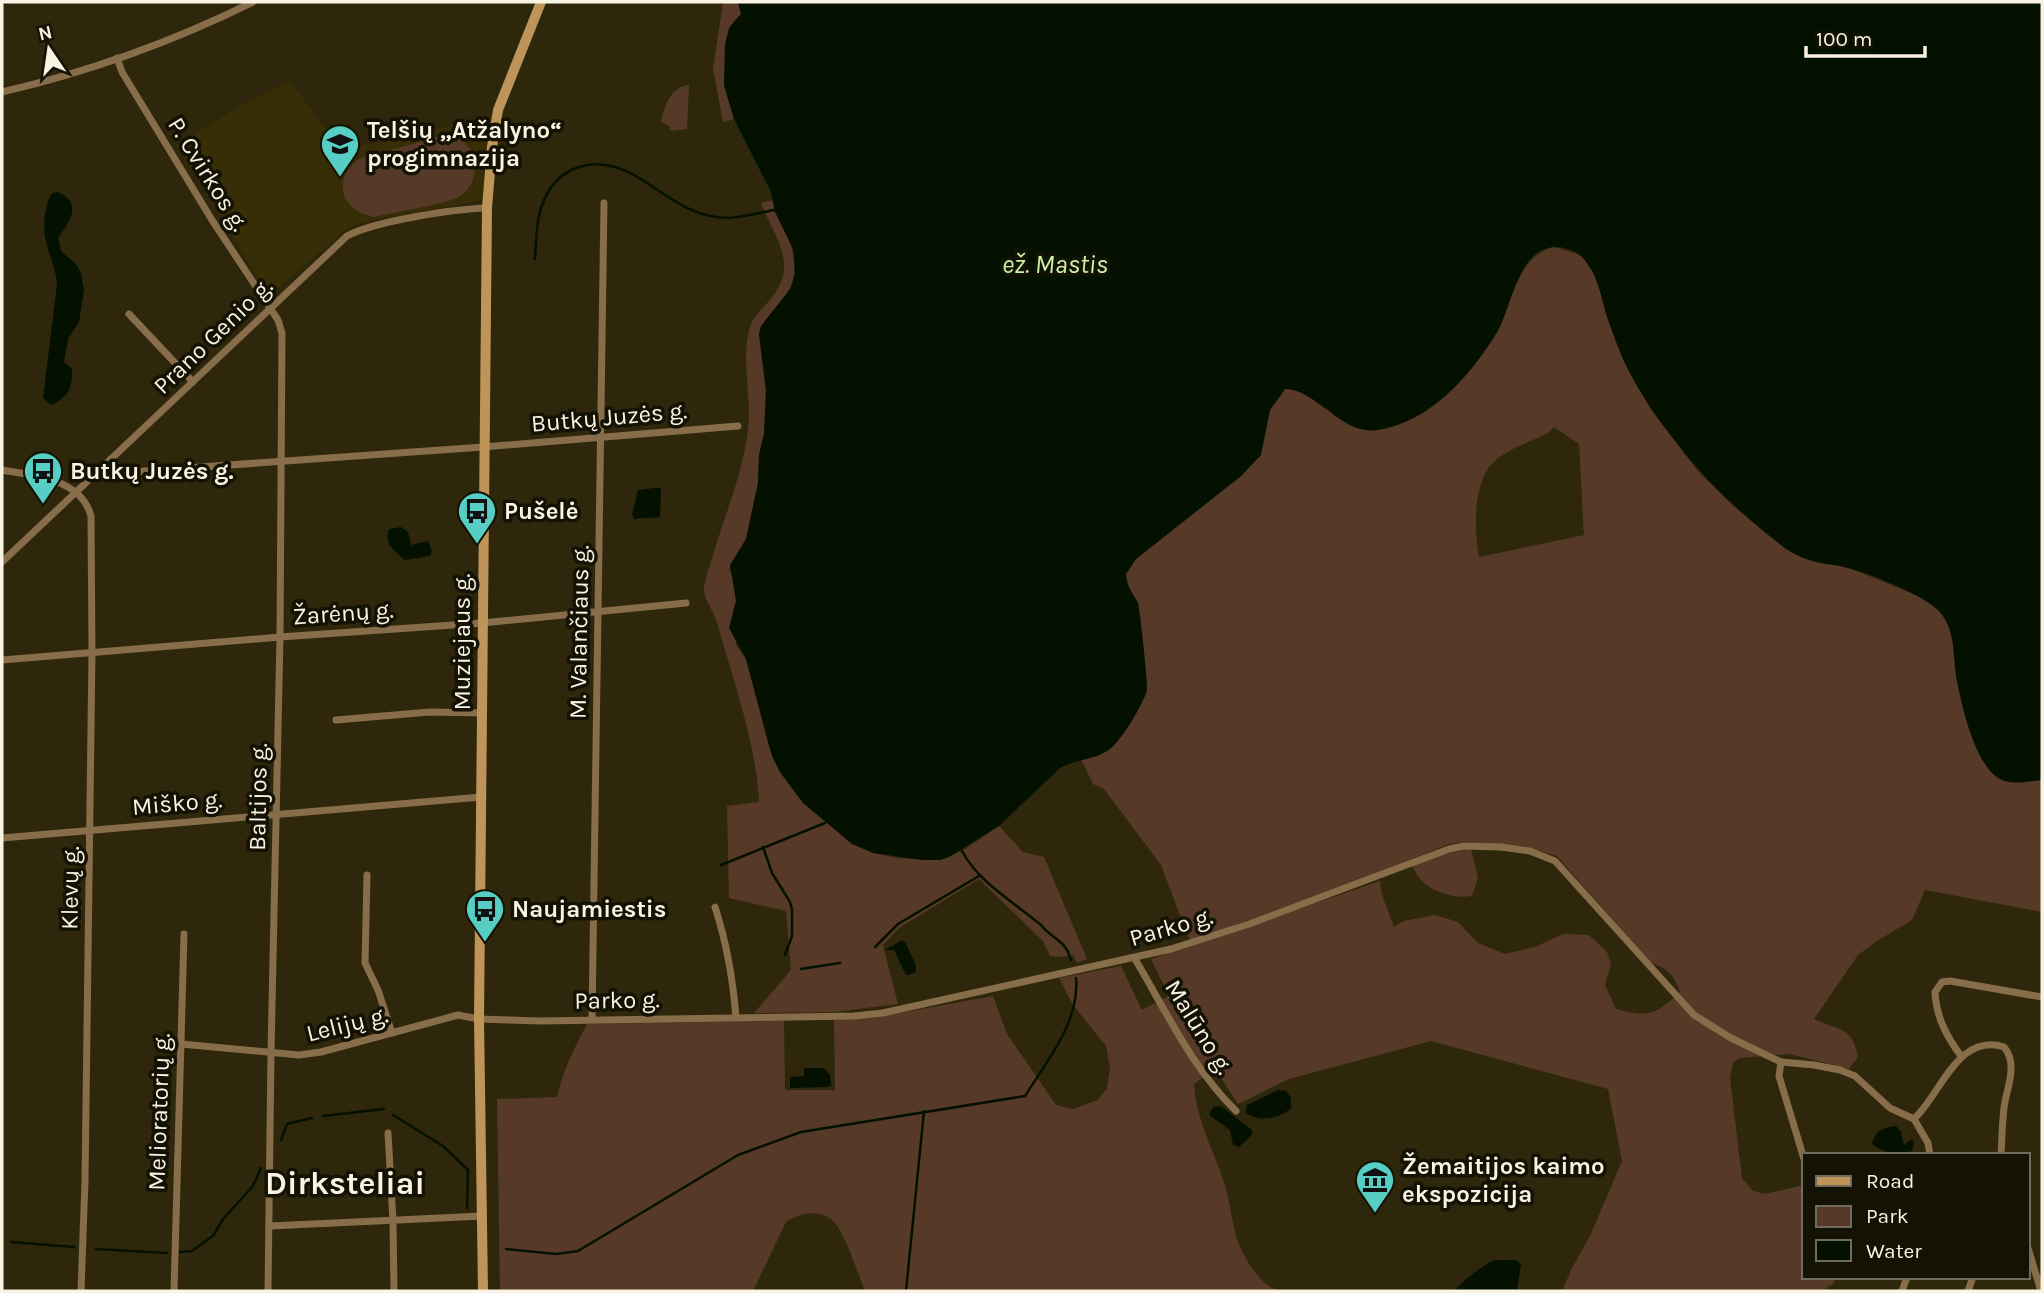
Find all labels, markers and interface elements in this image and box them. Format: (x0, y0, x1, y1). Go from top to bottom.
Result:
north arrow (14, 14, 84, 84)
scale bar (1806, 14, 1925, 58)
text: N (36, 21, 55, 46)
text: 100 m (1816, 27, 1873, 51)
street label: P. Cvirkos g. (162, 112, 254, 236)
place label: Telšių „Atžalyno“ progimnazija (367, 116, 562, 172)
school or university icon: Telšių „Atžalyno“ progimnazija (319, 123, 361, 178)
water label: ež. Mastis (1002, 249, 1108, 280)
street label: Prano Genio g. (148, 272, 278, 400)
street label: Butkų Juzės g. (530, 396, 688, 438)
bus stop icon: Butkų Juzės g. (22, 450, 64, 505)
place label: Butkų Juzės g. (70, 457, 234, 485)
bus stop icon: Pušelė (456, 490, 498, 545)
place label: Pušelė (504, 497, 578, 525)
street label: M. Valančiaus g. (563, 545, 595, 719)
street label: Muziejaus g. (448, 573, 476, 711)
street label: Žarėnų g. (292, 596, 394, 630)
street label: Baltijos g. (243, 743, 273, 851)
street label: Miško g. (131, 785, 223, 821)
street label: Klevų g. (55, 846, 85, 930)
bus stop icon: Naujamiestis (464, 888, 506, 943)
place label: Naujamiestis (512, 895, 666, 923)
street label: Parko g. (1126, 902, 1216, 952)
street label: Malūno g. (1159, 975, 1239, 1079)
street label: Parko g. (574, 985, 660, 1015)
street label: Lelijų g. (303, 1000, 391, 1048)
street label: Melioratorių g. (142, 1033, 176, 1191)
place label: Žemaitijos kaimo ekspozicija (1402, 1151, 1605, 1208)
legend (1802, 1153, 2030, 1279)
museum icon: Žemaitijos kaimo ekspozicija (1354, 1159, 1396, 1214)
district label: Dirksteliai (265, 1165, 425, 1202)
text: Road (1866, 1169, 1914, 1193)
text: Park (1866, 1204, 1909, 1228)
text: Water (1866, 1239, 1922, 1263)

